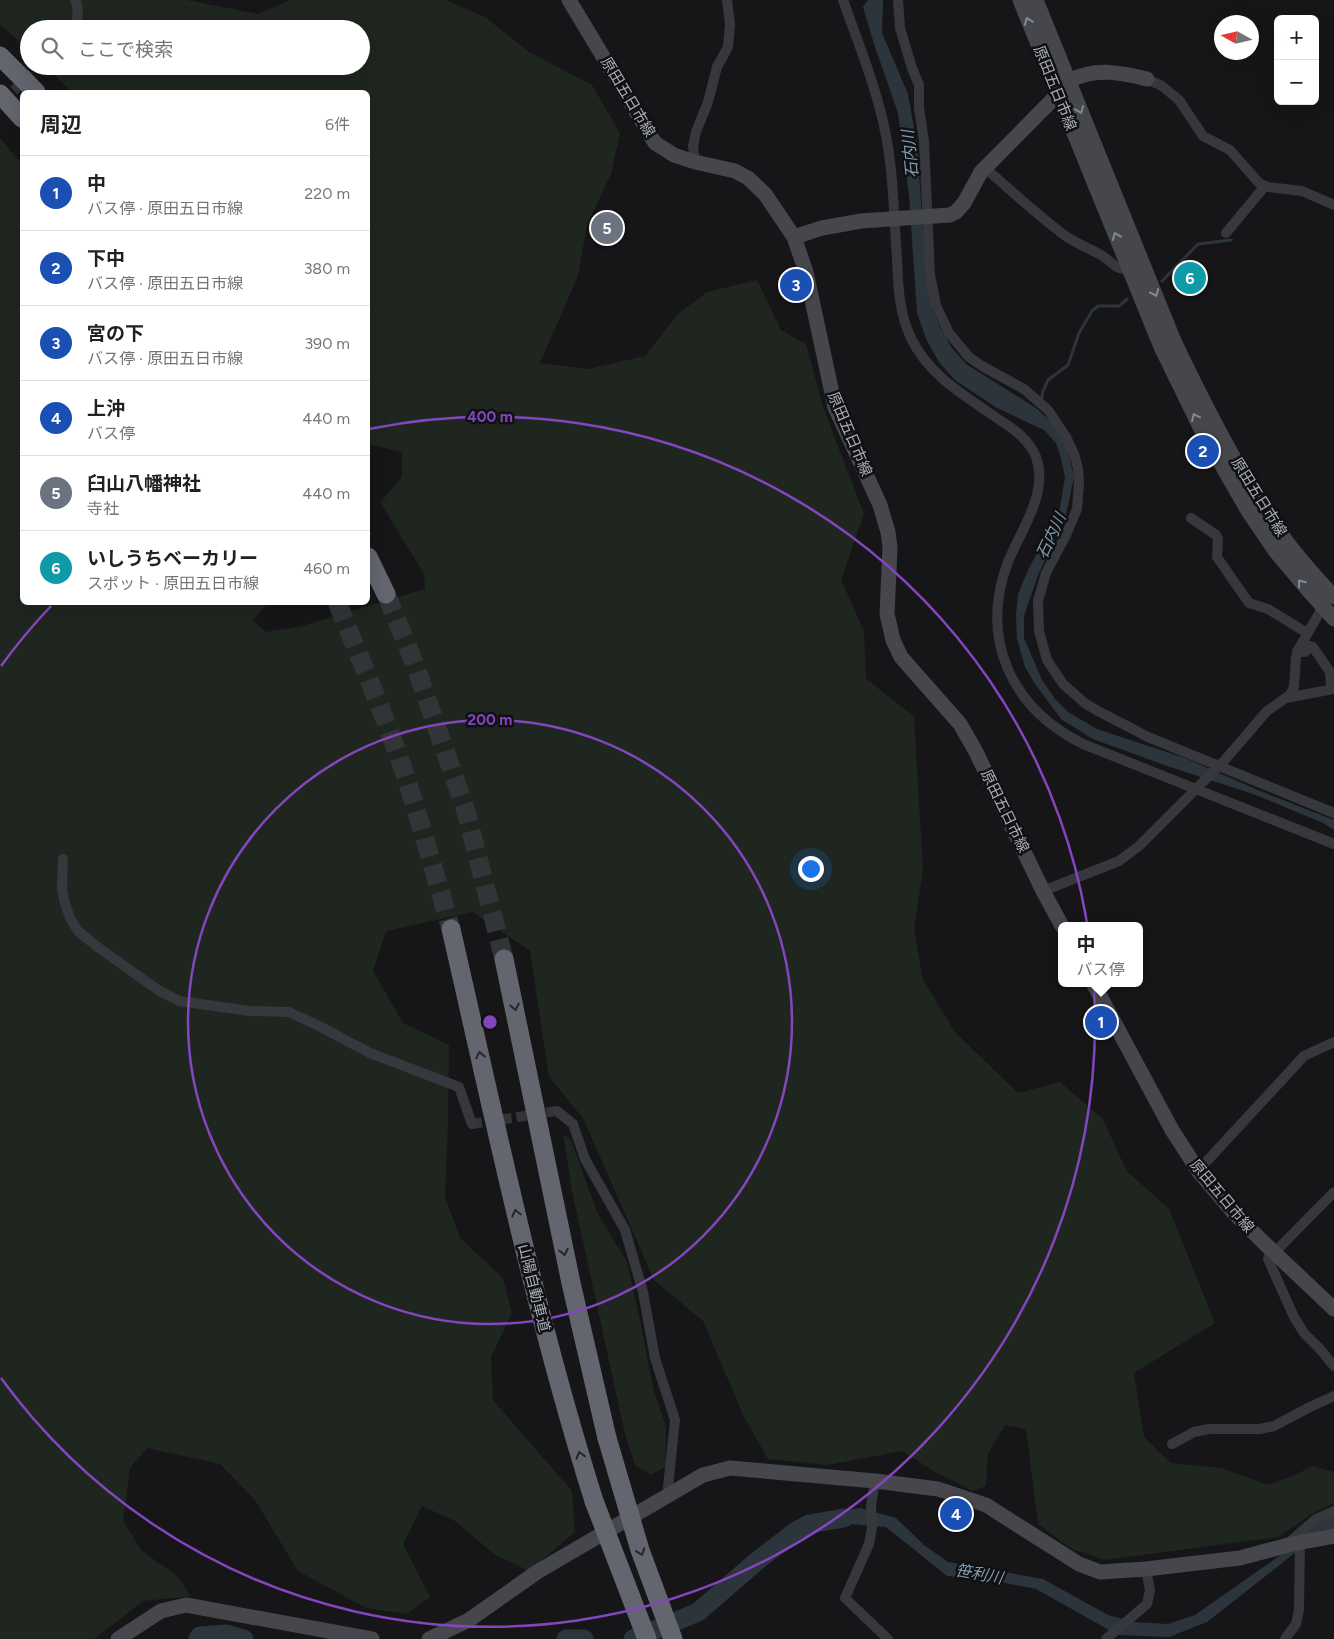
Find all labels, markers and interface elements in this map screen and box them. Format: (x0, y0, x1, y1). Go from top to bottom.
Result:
north arrow (1214, 15, 1259, 60)
map controls (1274, 15, 1319, 105)
button: + (1274, 15, 1319, 60)
one-way arrow (1024, 17, 1034, 26)
search box (20, 20, 370, 75)
icon: search (38, 34, 66, 62)
text: ここで検索 (78, 38, 173, 61)
street label: 原田五日市線 (1030, 43, 1080, 133)
street label: 原田五日市線 (597, 54, 659, 140)
button: − (1274, 60, 1319, 105)
one-way arrow (1074, 105, 1085, 114)
text: 周辺 (40, 112, 82, 137)
text: 6件 (325, 115, 350, 134)
water label: 石内川 (898, 127, 922, 179)
text: 中 (87, 172, 106, 195)
text: 1 (53, 184, 59, 203)
text: 220 m (304, 184, 350, 203)
text: バス停 · 原田五日市線 (87, 199, 243, 218)
pin: 5 (591, 209, 623, 247)
one-way arrow (1112, 232, 1123, 241)
text: 下中 (87, 247, 125, 270)
text: 2 (51, 259, 61, 278)
text: 380 m (304, 259, 350, 278)
pin: 6 (1174, 259, 1206, 297)
pin: 3 (780, 266, 812, 304)
text: バス停 · 原田五日市線 (87, 274, 243, 293)
one-way arrow (1149, 288, 1159, 297)
text: 宮の下 (87, 322, 144, 345)
text: 3 (52, 334, 60, 353)
text: 390 m (304, 334, 350, 353)
text: バス停 · 原田五日市線 (87, 349, 243, 368)
street label: 原田五日市線 (824, 389, 876, 479)
text: 上沖 (87, 397, 125, 420)
text: 400 m (467, 408, 513, 426)
text: 4 (51, 409, 61, 428)
text: 440 m (302, 409, 350, 428)
one-way arrow (1190, 413, 1201, 422)
text: バス停 (87, 424, 135, 443)
pin: 2 (1187, 432, 1219, 470)
street label: 原田五日市線 (1228, 454, 1290, 540)
text: 臼山八幡神社 (87, 472, 201, 495)
text: 5 (51, 484, 61, 503)
text: 440 m (302, 484, 350, 503)
text: 寺社 (87, 499, 119, 518)
water label: 石内川 (1032, 508, 1071, 562)
text: いしうちベーカリー (87, 547, 258, 570)
text: 6 (51, 559, 61, 578)
text: 460 m (303, 559, 350, 578)
text: スポット · 原田五日市線 (87, 574, 259, 593)
one-way arrow (1298, 579, 1307, 588)
text: 200 m (468, 711, 512, 729)
street label: 原田五日市線 (977, 767, 1033, 855)
your location (798, 856, 824, 882)
popup (1058, 922, 1143, 987)
text: 中 (1076, 933, 1096, 956)
text: バス停 (1076, 960, 1125, 979)
one-way arrow (509, 1003, 519, 1012)
pin: 1 (1085, 1003, 1117, 1041)
centre of rings (481, 1013, 499, 1031)
one-way arrow (475, 1050, 486, 1059)
street label: 原田五日市線 (1186, 1156, 1258, 1236)
one-way arrow (511, 1209, 522, 1218)
street label: 山陽自動車道 (514, 1242, 554, 1334)
one-way arrow (559, 1248, 569, 1256)
one-way arrow (575, 1451, 585, 1460)
pin: 4 (940, 1495, 972, 1533)
one-way arrow (635, 1547, 645, 1556)
water label: 笹利川 (954, 1560, 1006, 1588)

